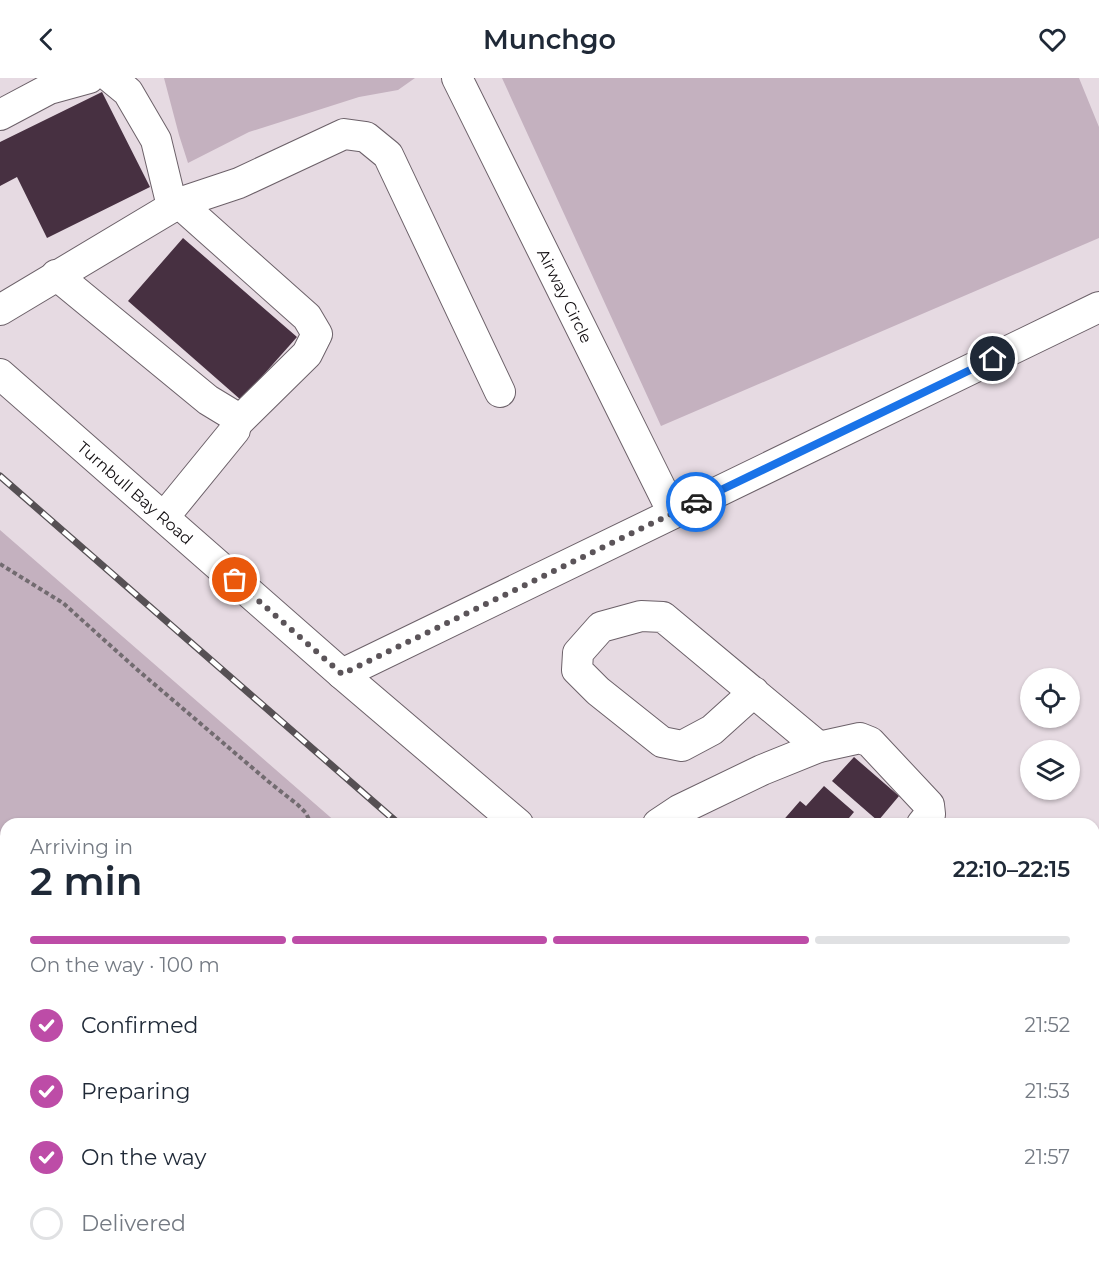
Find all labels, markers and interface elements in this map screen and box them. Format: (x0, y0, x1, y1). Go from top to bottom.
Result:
icon: back (30, 23, 63, 56)
text: Munchgo (483, 23, 616, 56)
icon: heart (1036, 23, 1069, 56)
street label: Airway Circle (534, 245, 596, 346)
pin (967, 333, 1018, 384)
icon: home (976, 342, 1009, 375)
street label: Turnbull Bay Road (74, 437, 197, 548)
courier (666, 472, 726, 532)
icon: car (680, 486, 713, 519)
pin (209, 554, 260, 605)
icon: bag (218, 563, 251, 596)
map controls (1020, 668, 1080, 800)
button: locate (1020, 668, 1080, 728)
button: layers (1020, 740, 1080, 800)
text: Arriving in (30, 835, 133, 859)
text: 22:10–22:15 (953, 856, 1070, 883)
text: 2 min (30, 857, 143, 905)
text: On the way · 100 m (30, 953, 220, 977)
icon: check (30, 1009, 63, 1042)
text: Confirmed (81, 1012, 198, 1039)
text: 21:52 (1025, 1013, 1070, 1037)
icon: check (30, 1075, 63, 1108)
text: Preparing (81, 1078, 190, 1105)
text: 21:53 (1025, 1079, 1070, 1103)
icon: check (30, 1141, 63, 1174)
text: On the way (81, 1144, 206, 1171)
text: 21:57 (1024, 1145, 1070, 1169)
text: Delivered (81, 1210, 186, 1237)

